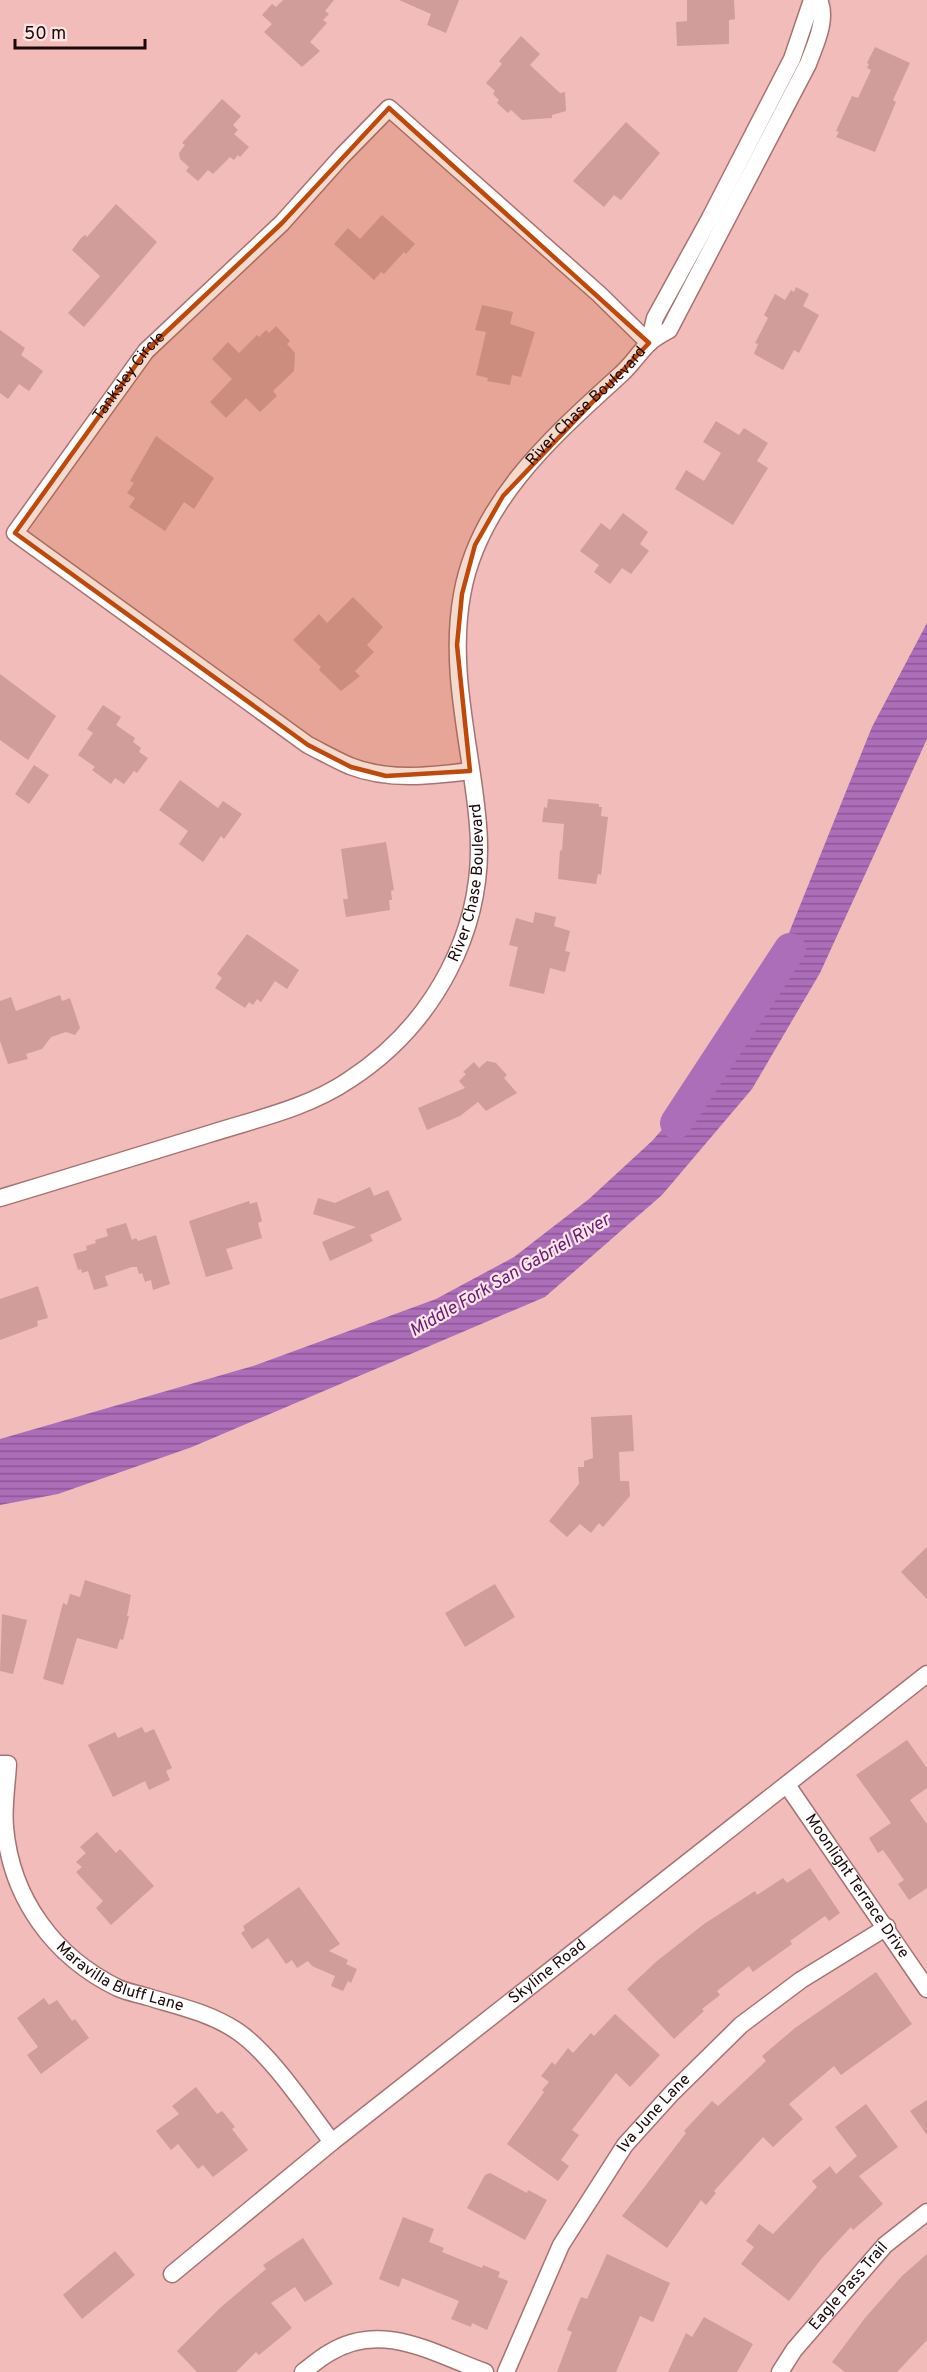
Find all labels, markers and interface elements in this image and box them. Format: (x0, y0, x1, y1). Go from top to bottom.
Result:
scale bar (15, 12, 146, 50)
text: 50 m (24, 23, 66, 46)
street label: Tanksley Circle (89, 328, 170, 425)
street label: River Chase Boulevard (522, 343, 651, 471)
street label: River Chase Boulevard (444, 803, 489, 965)
water label: Middle Fork San Gabriel River (406, 1208, 616, 1343)
street label: Moonlight Terrace Drive (800, 1810, 913, 1963)
street label: Skyline Road (505, 1936, 591, 2009)
street label: Maravilla Bluff Lane (51, 1938, 186, 2017)
street label: Iva June Lane (613, 2070, 695, 2156)
street label: Eagle Pass Trail (805, 2238, 893, 2335)

